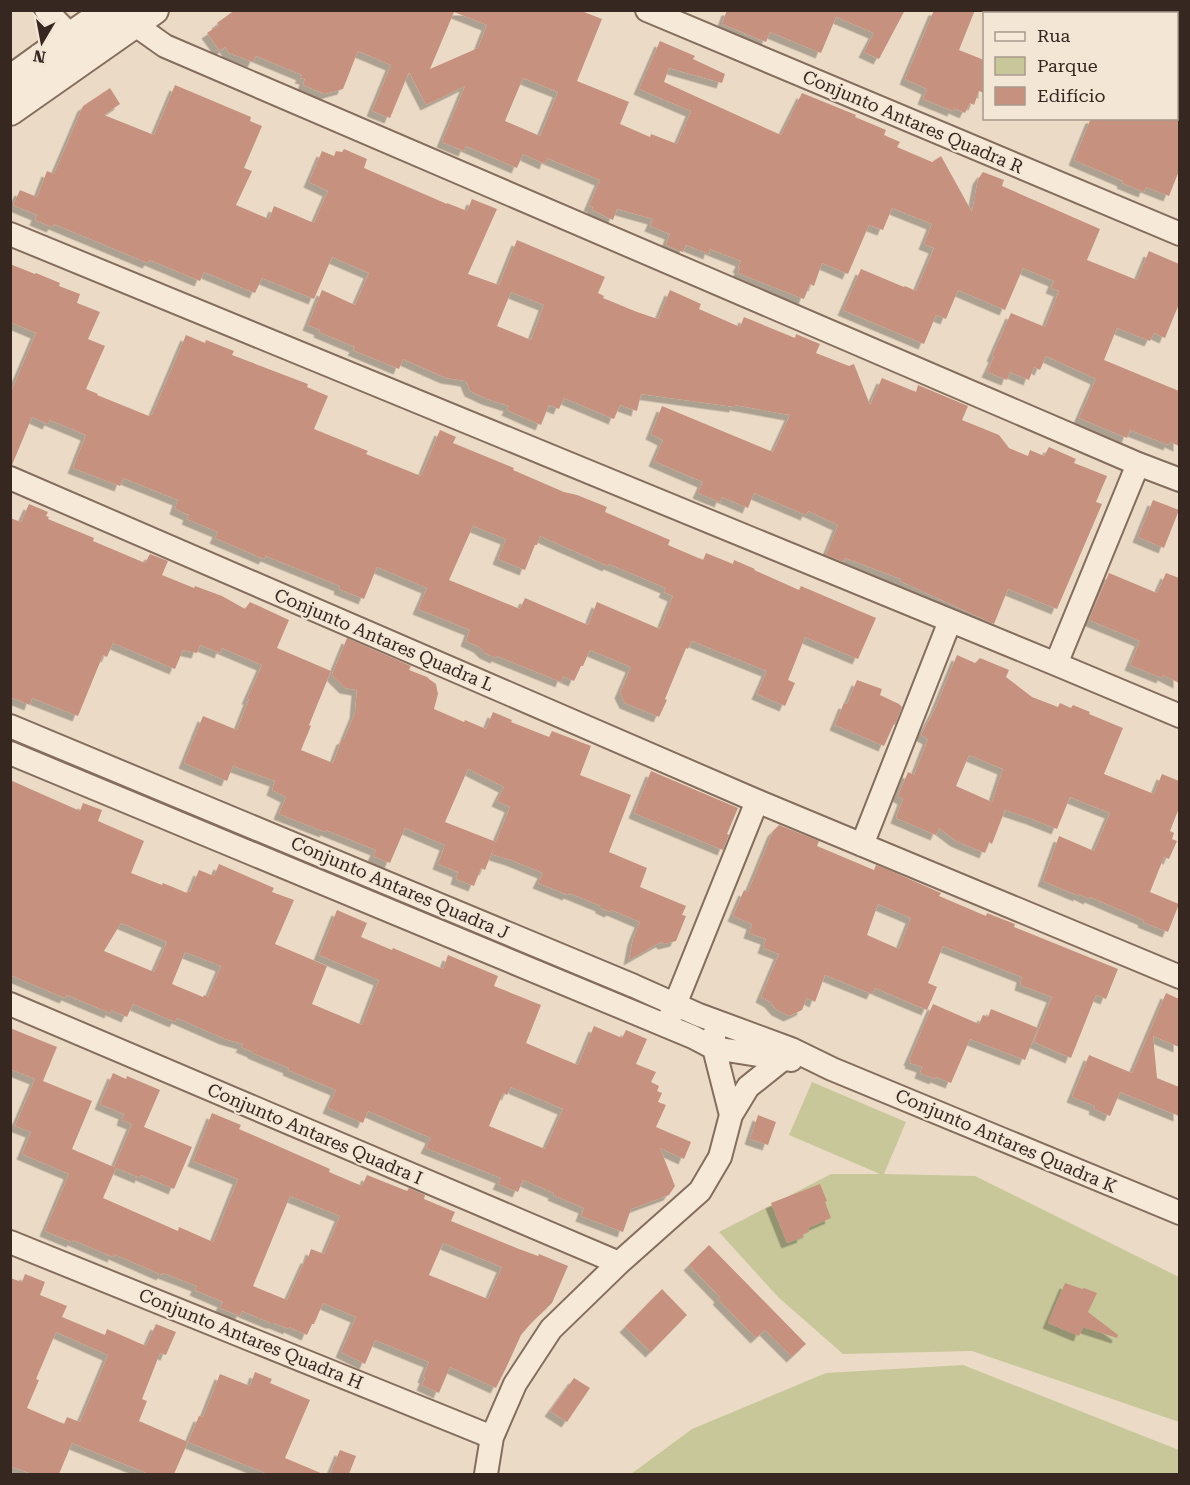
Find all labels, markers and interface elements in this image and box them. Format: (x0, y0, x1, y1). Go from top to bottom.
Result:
north arrow (12, 12, 72, 72)
legend (983, 12, 1178, 120)
text: Rua (1037, 25, 1070, 46)
text: N (32, 46, 47, 67)
text: Parque (1037, 55, 1098, 76)
street label: Conjunto Antares Quadra R (800, 65, 1027, 178)
text: Edifício (1037, 85, 1105, 106)
street label: Conjunto Antares Quadra L (271, 584, 497, 695)
street label: Conjunto Antares Quadra J (288, 832, 513, 943)
street label: Conjunto Antares Quadra I (204, 1079, 426, 1188)
street label: Conjunto Antares Quadra K (893, 1084, 1120, 1197)
street label: Conjunto Antares Quadra H (136, 1284, 366, 1393)

